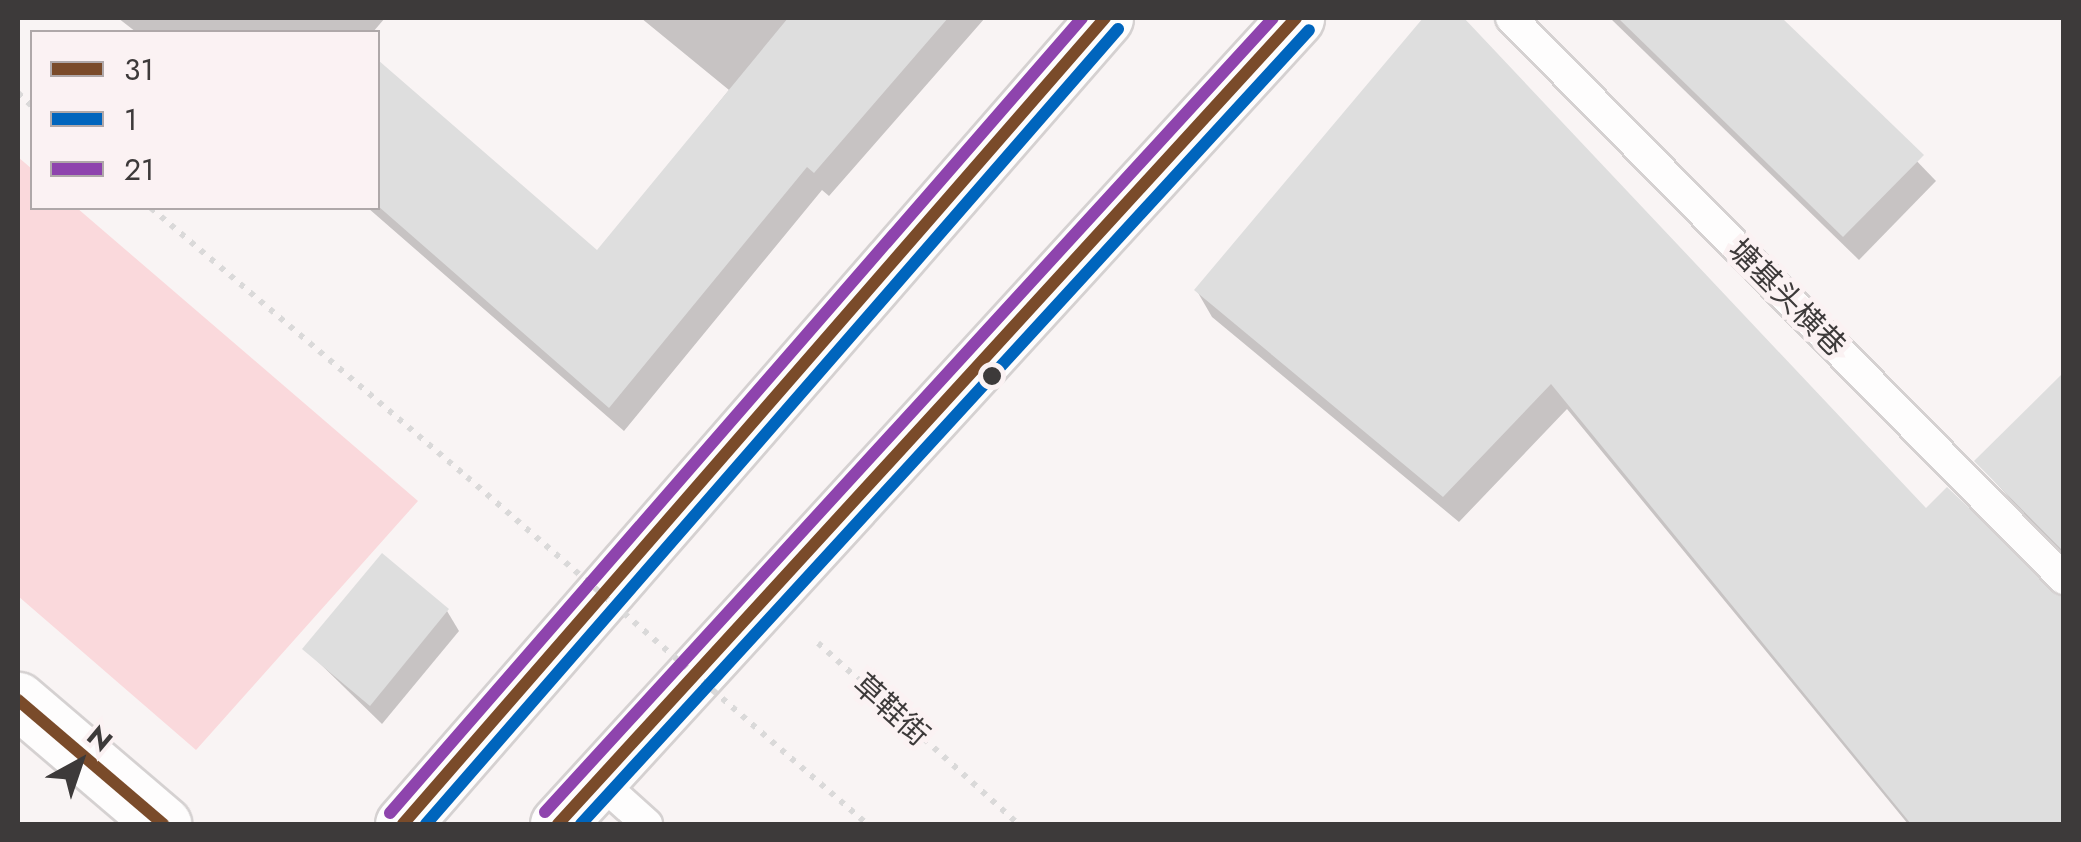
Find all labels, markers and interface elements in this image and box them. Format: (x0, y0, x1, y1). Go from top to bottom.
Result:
legend (30, 30, 380, 210)
text: 31 (124, 48, 154, 91)
text: 1 (124, 98, 138, 141)
text: 21 (124, 148, 155, 191)
street label: 塘基头横巷 (1721, 232, 1853, 364)
unlabelled marker (982, 366, 1002, 386)
street label: 草鞋街 (846, 667, 936, 753)
north arrow (30, 712, 130, 812)
text: N (78, 716, 121, 761)

